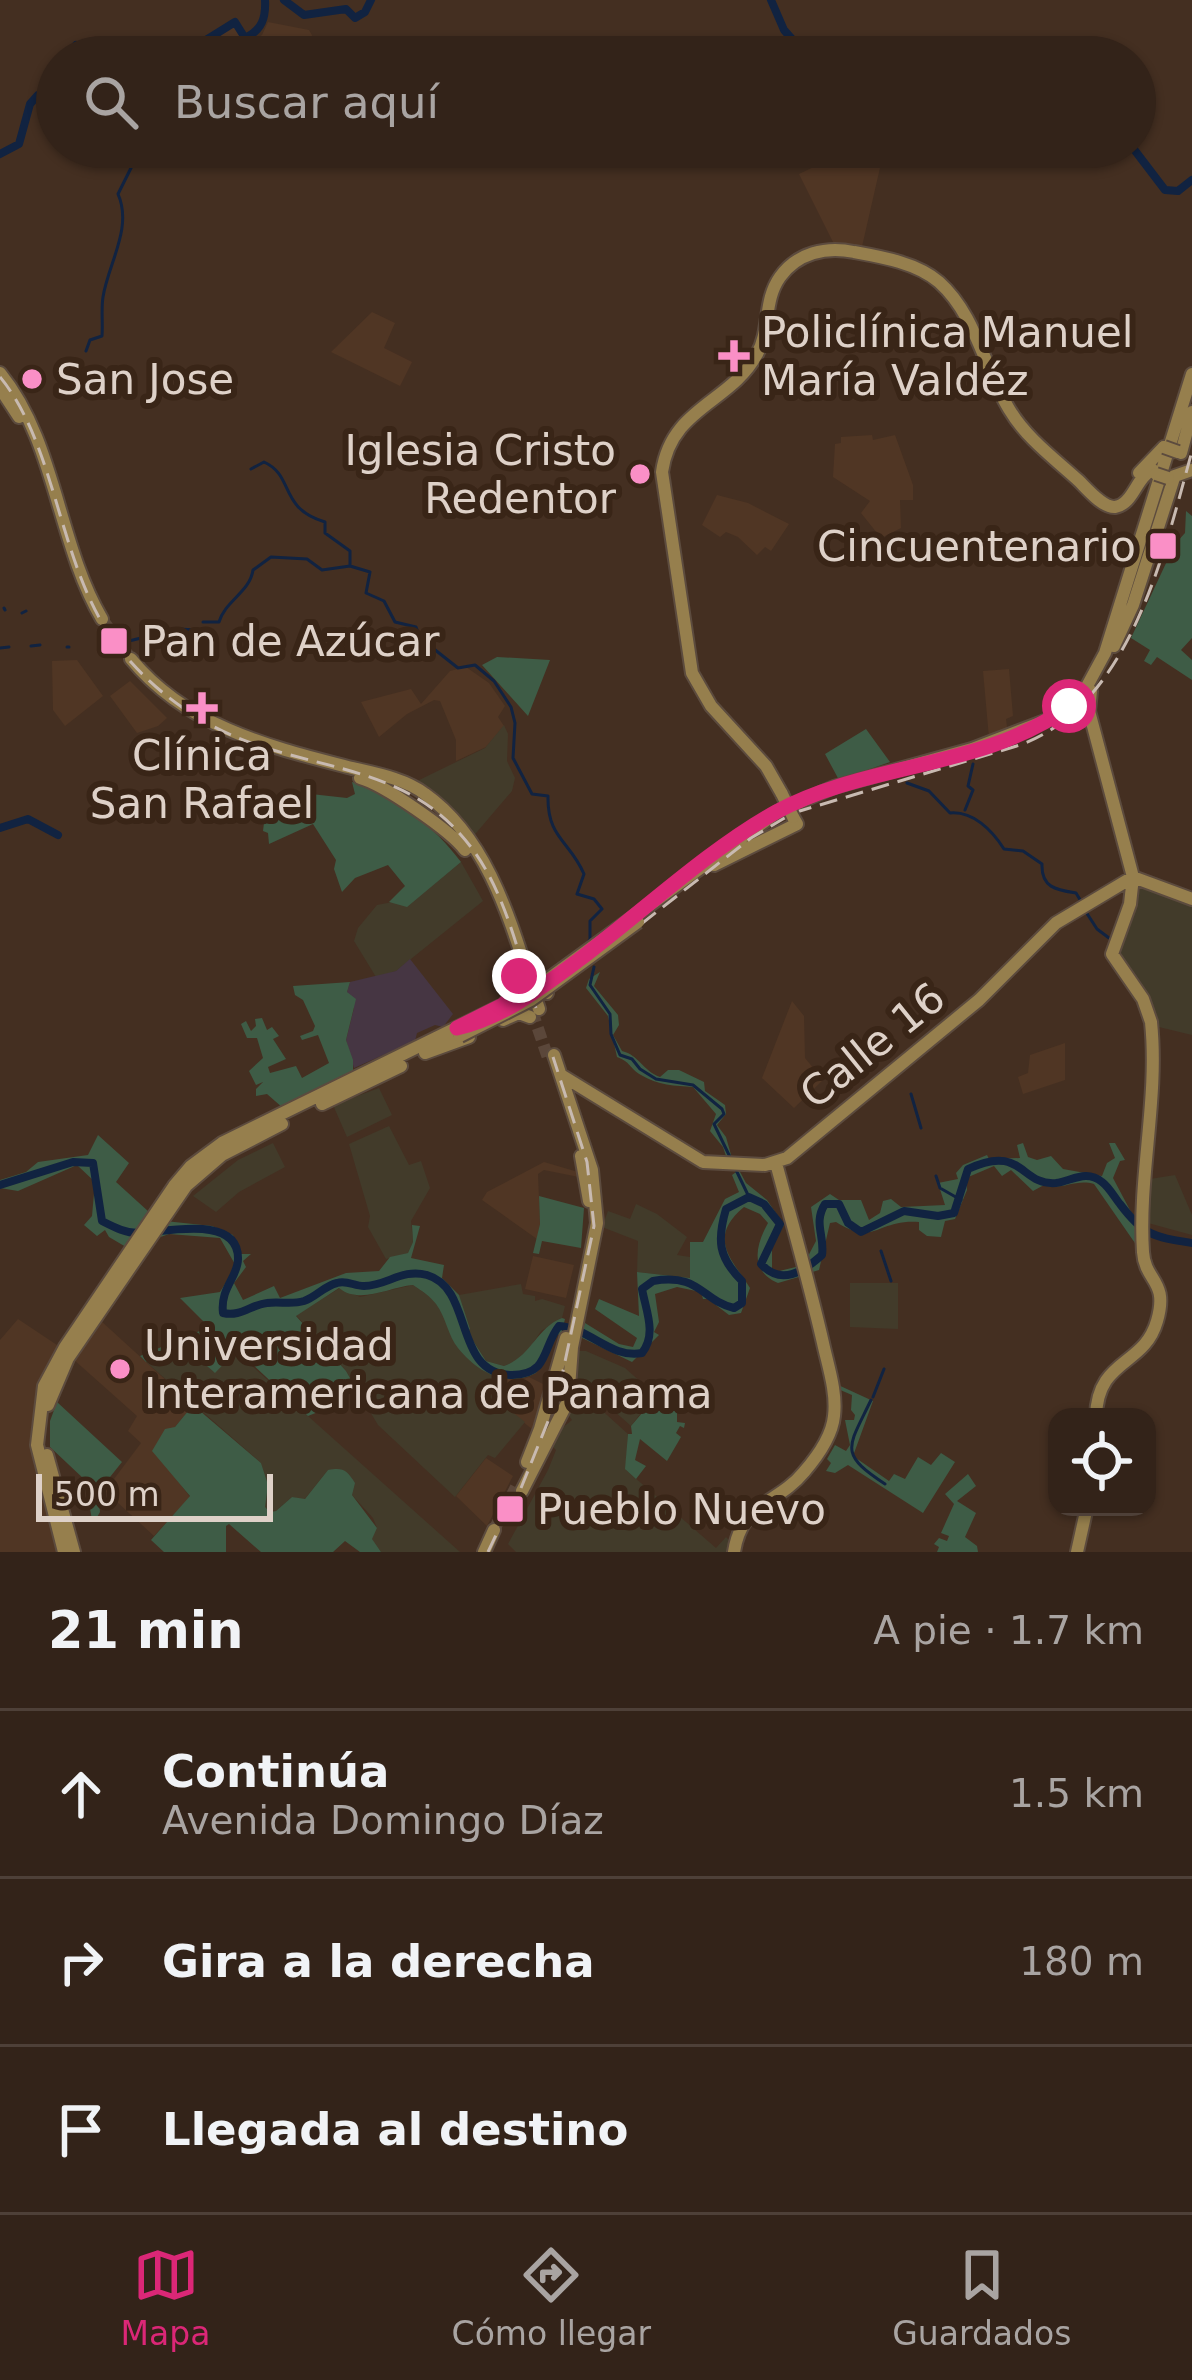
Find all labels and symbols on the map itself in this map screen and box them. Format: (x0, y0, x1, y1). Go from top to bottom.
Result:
place label: Policlínica Manuel María Valdéz (761, 308, 1133, 405)
marker: Policlínica Manuel María Valdéz (718, 340, 750, 372)
place label: San Jose (56, 355, 234, 404)
marker: San Jose (19, 366, 45, 392)
place label: Iglesia Cristo Redentor (344, 426, 617, 523)
marker: Iglesia Cristo Redentor (627, 461, 653, 487)
place label: Cincuentenario (817, 522, 1136, 571)
marker: Cincuentenario (1147, 530, 1179, 562)
place label: Pan de Azúcar (141, 617, 440, 666)
marker: Pan de Azúcar (98, 625, 130, 657)
route start (1042, 679, 1096, 733)
marker: Clínica San Rafael (186, 692, 218, 724)
place label: Clínica San Rafael (90, 731, 314, 828)
route end (492, 949, 546, 1003)
street label: Calle 16 (790, 973, 954, 1118)
place label: Universidad Interamericana de Panama (144, 1321, 713, 1418)
marker: Universidad Interamericana de Panama (107, 1356, 133, 1382)
scale bar (36, 1468, 273, 1521)
place label: Pueblo Nuevo (537, 1485, 826, 1534)
marker: Pueblo Nuevo (494, 1493, 526, 1525)

